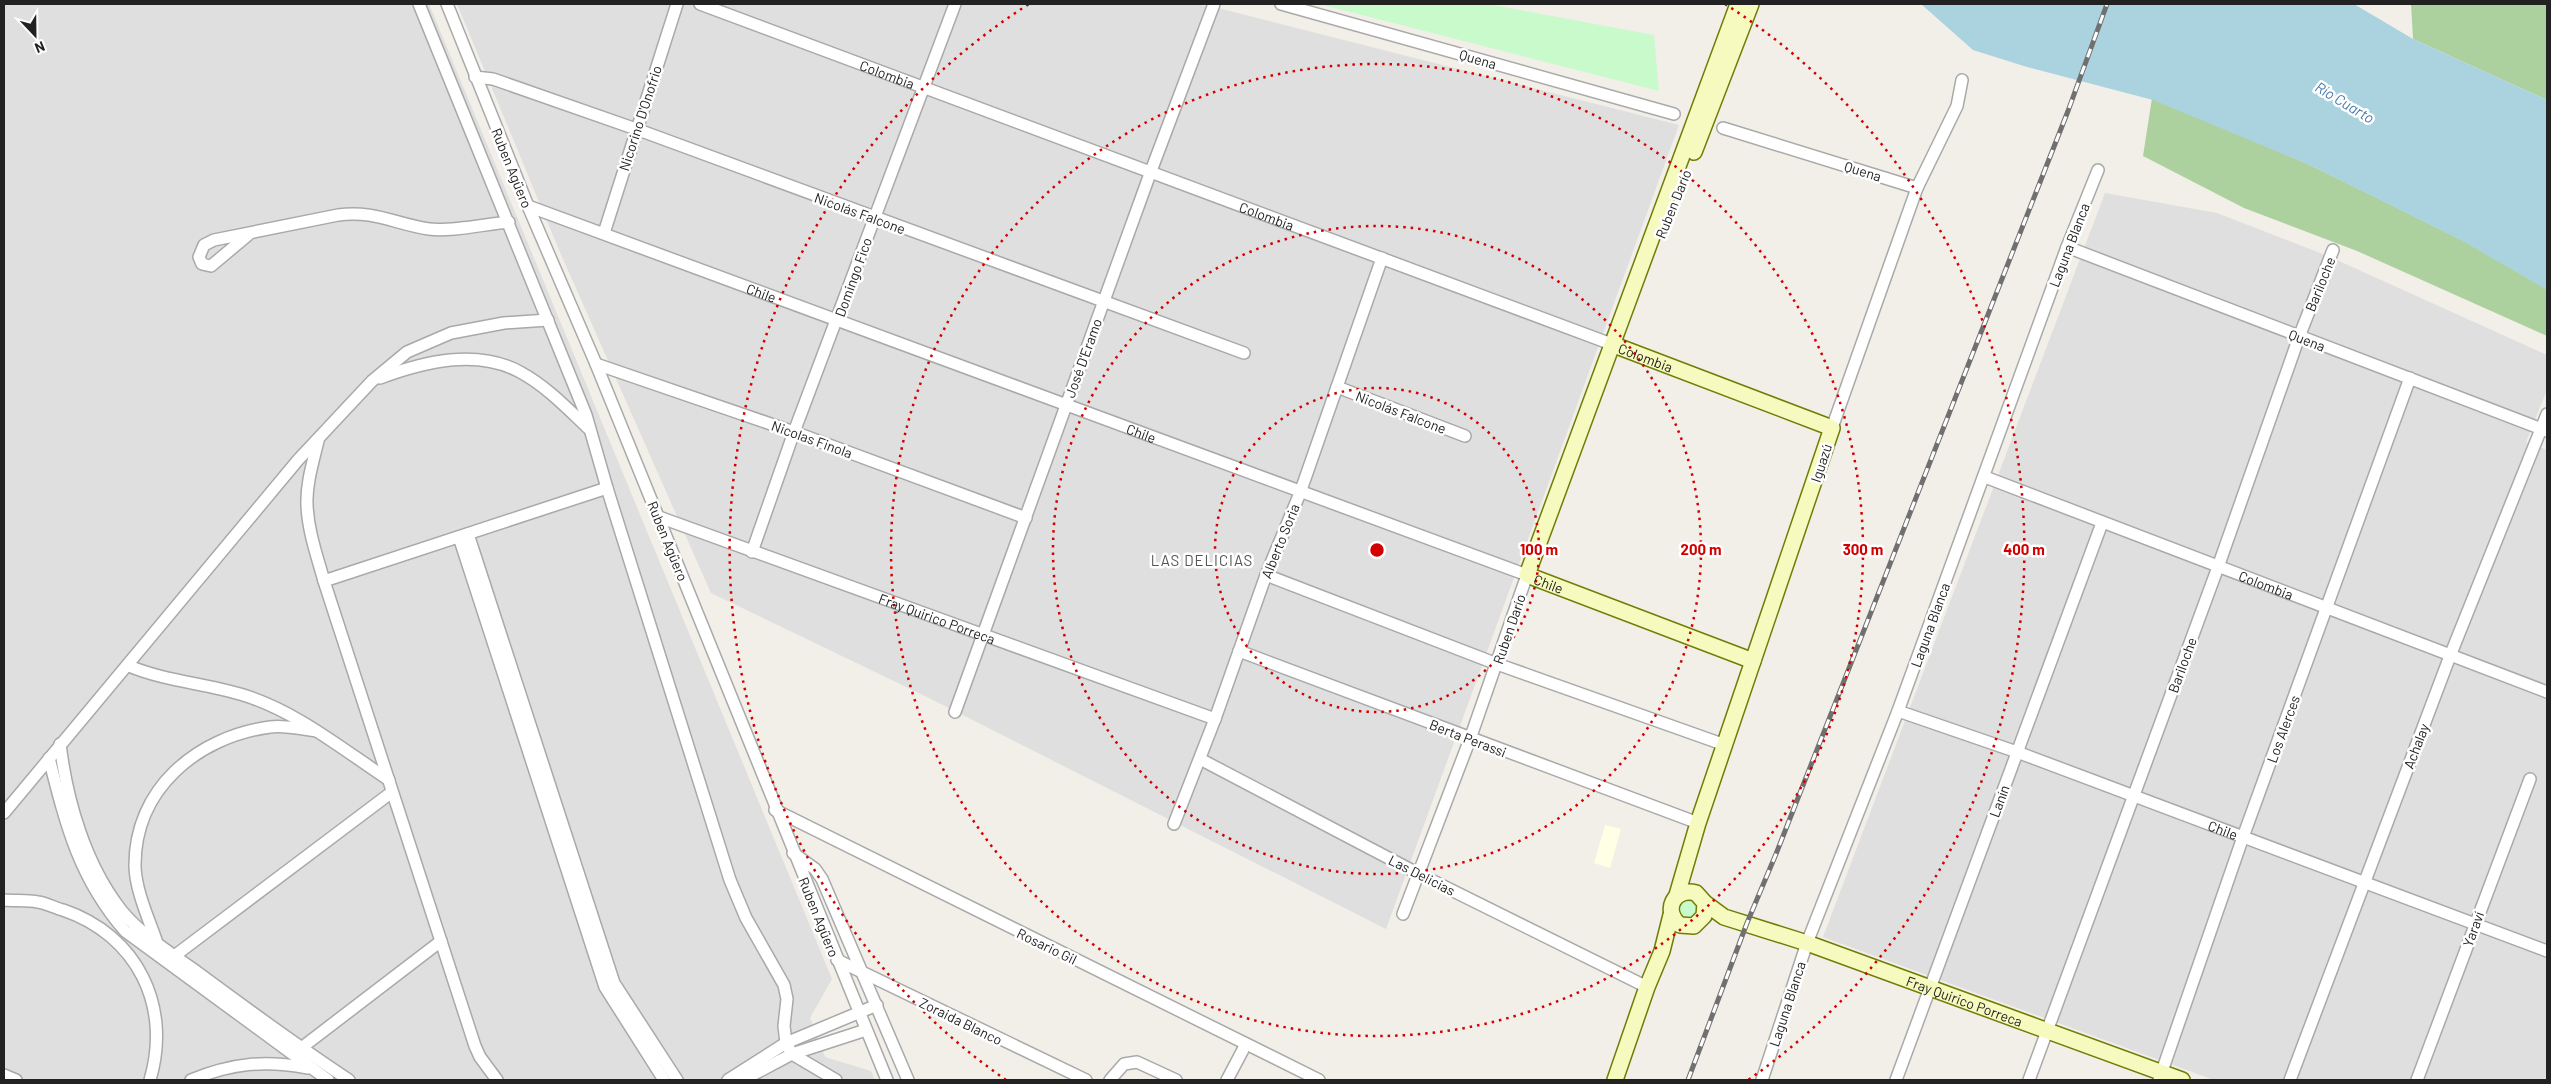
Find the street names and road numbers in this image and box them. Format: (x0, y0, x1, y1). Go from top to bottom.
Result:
street label: Quena (1458, 46, 1498, 72)
street label: Colombia (858, 56, 917, 92)
street label: Nicorino D'Onofrio (615, 63, 665, 173)
street label: Ruben Agüero (488, 126, 536, 210)
street label: Quena (1842, 157, 1884, 185)
street label: Ruben Darío (1651, 167, 1695, 241)
street label: Nicolás Falcone (812, 189, 908, 237)
street label: Colombia (1237, 198, 1296, 233)
street label: Laguna Blanca (2045, 201, 2093, 289)
street label: Domingo Fico (831, 235, 875, 319)
street label: Bariloche (2301, 254, 2339, 314)
street label: Chile (744, 279, 779, 306)
street label: José D'Eramo (1061, 316, 1105, 400)
street label: Quena (2286, 325, 2328, 355)
street label: Colombia (1616, 339, 1675, 375)
street label: Nicolás Falcone (1353, 387, 1449, 437)
street label: Nicolas Finola (769, 417, 855, 461)
street label: Chile (1124, 419, 1159, 446)
street label: Iguazú (1807, 442, 1835, 484)
street label: Ruben Agüero (644, 499, 692, 583)
street label: Alberto Soria (1257, 501, 1303, 581)
street label: Colombia (2236, 566, 2296, 603)
street label: Chile (1532, 570, 1566, 597)
street label: Laguna Blanca (1907, 580, 1953, 670)
street label: Fray Quirico Porreca (877, 589, 998, 647)
street label: Ruben Darío (1489, 592, 1529, 666)
street label: Bariloche (2164, 635, 2200, 695)
street label: Los Alerces (2263, 693, 2303, 765)
street label: Berta Perassi (1427, 716, 1509, 760)
street label: Achalay (2400, 720, 2433, 771)
street label: Lanín (1985, 783, 2013, 819)
street label: Chile (2206, 816, 2240, 843)
street label: Las Delicias (1386, 851, 1458, 899)
street label: Ruben Agüero (795, 875, 843, 959)
street label: Yaraví (2459, 909, 2487, 949)
street label: Rosario Gil (1014, 924, 1080, 968)
street label: Laguna Blanca (1765, 959, 1809, 1049)
street label: Fray Quirico Porreca (1904, 972, 2025, 1030)
street label: Zoraida Blanco (917, 994, 1005, 1048)

